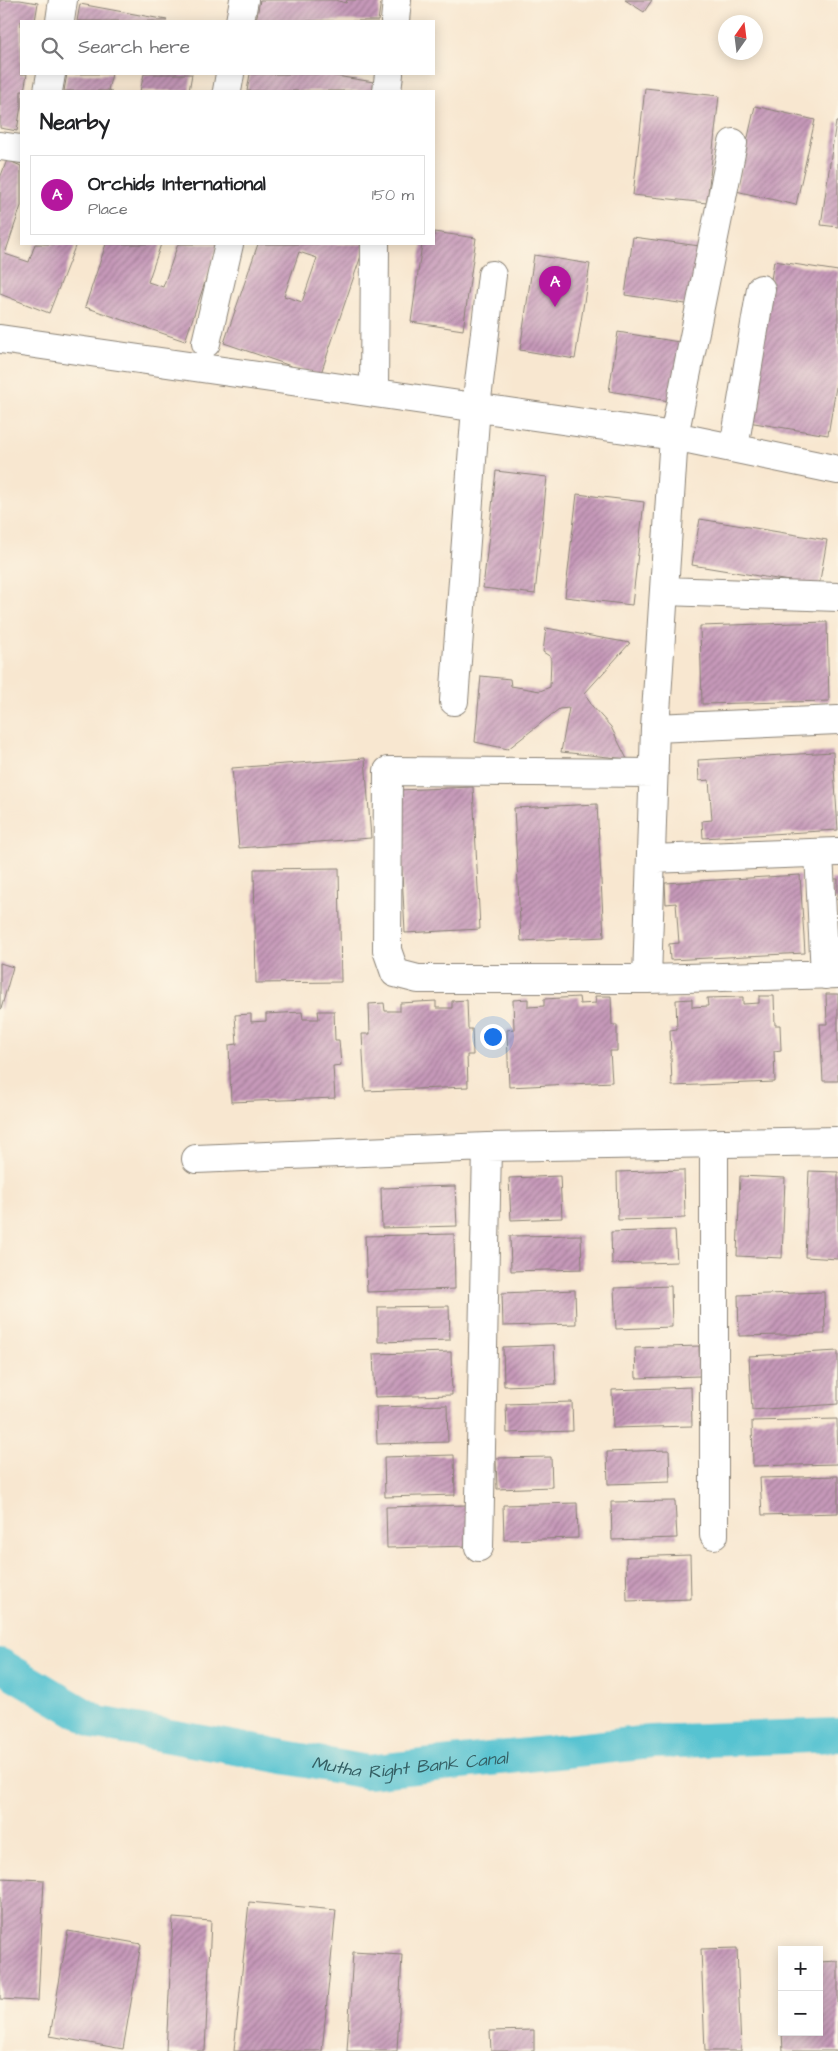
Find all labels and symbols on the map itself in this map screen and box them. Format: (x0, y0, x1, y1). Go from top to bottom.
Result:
north arrow (718, 15, 763, 60)
pin: A (539, 266, 571, 307)
your location (480, 1024, 506, 1050)
water label: Mutha Right Bank Canal (310, 1745, 511, 1785)

